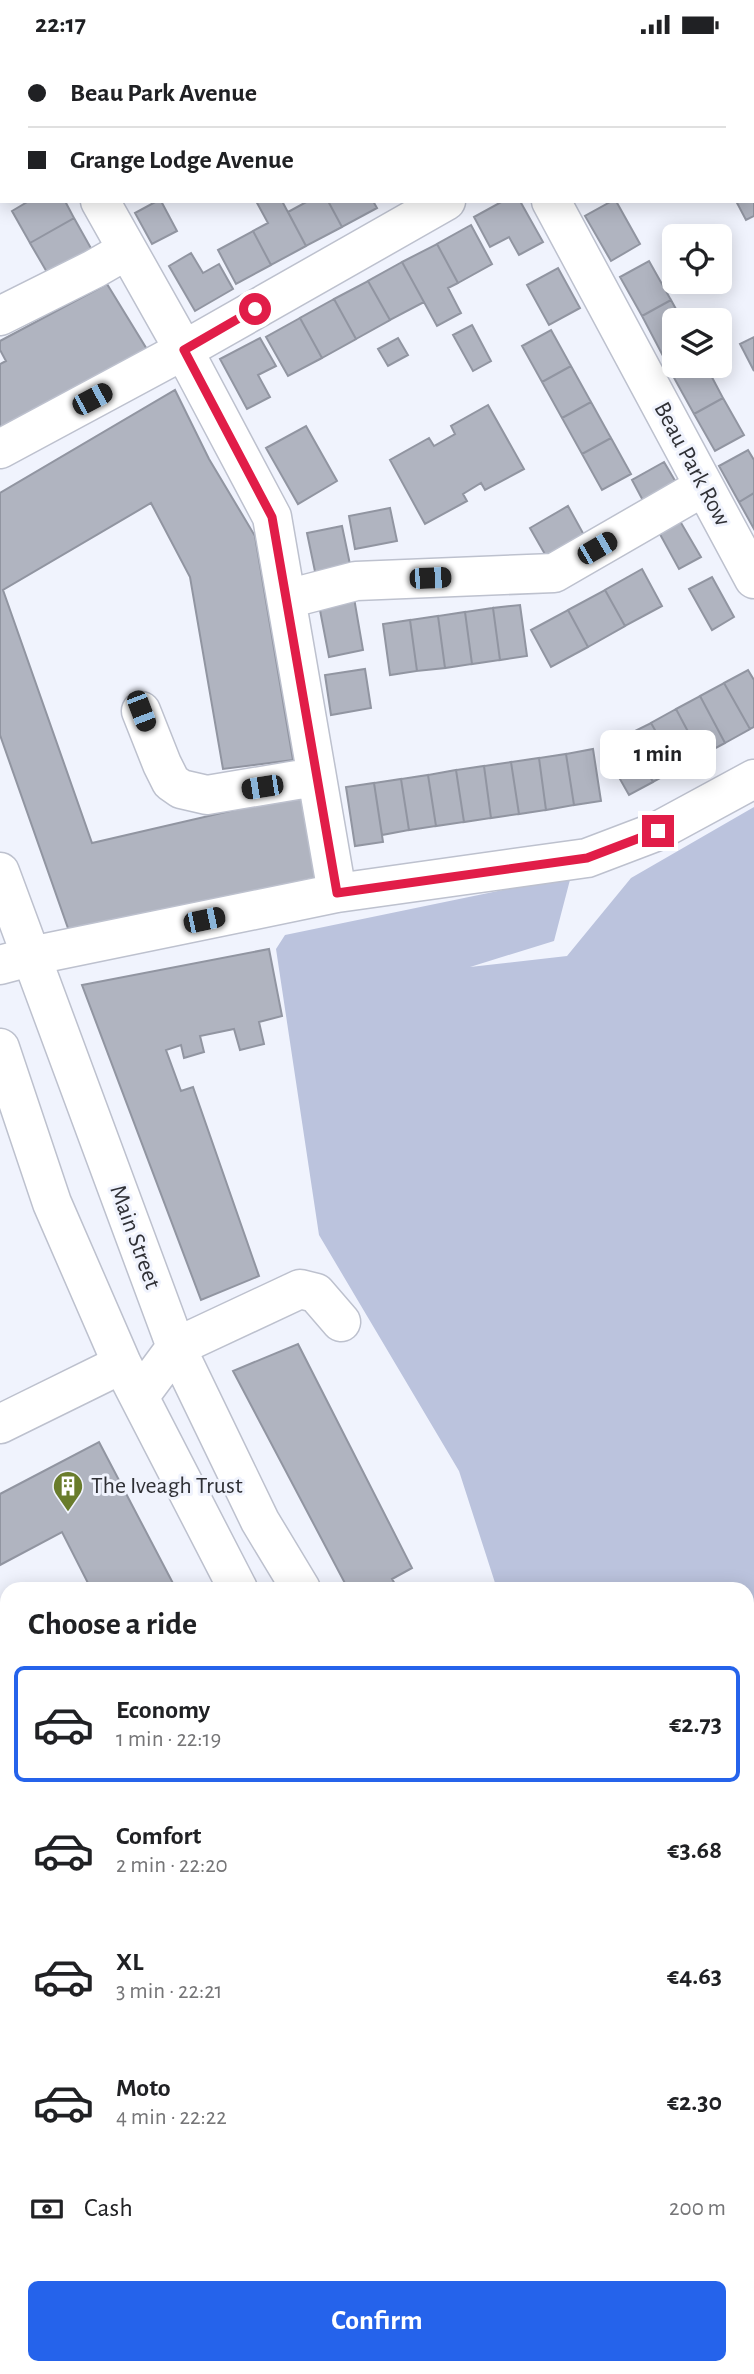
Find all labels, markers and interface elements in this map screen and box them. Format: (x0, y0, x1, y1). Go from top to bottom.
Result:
text: 22:17 (35, 11, 86, 37)
text: Beau Park Avenue (70, 80, 257, 106)
text: Grange Lodge Avenue (70, 147, 294, 173)
map controls (662, 224, 732, 378)
button: locate (662, 224, 732, 294)
route start (239, 293, 271, 325)
button: layers (662, 308, 732, 378)
car (69, 380, 116, 418)
street label: Beau Park Row (649, 398, 735, 530)
car (574, 528, 621, 568)
car (409, 567, 452, 589)
car (124, 688, 159, 734)
callout: 1 min (600, 729, 716, 779)
text: 1 min (634, 743, 682, 766)
car (240, 773, 285, 801)
route end (642, 815, 674, 847)
car (182, 905, 227, 935)
street label: Main Street (105, 1182, 165, 1292)
building icon: The Iveagh Trust (51, 1469, 85, 1513)
place label: The Iveagh Trust (91, 1474, 243, 1498)
text: Choose a ride (28, 1608, 197, 1640)
icon: car (32, 1693, 95, 1756)
text: Economy (116, 1697, 210, 1723)
text: €2.73 (669, 1711, 722, 1737)
text: 1 min · 22:19 (116, 1728, 221, 1751)
icon: car (32, 1819, 95, 1882)
text: Comfort (116, 1823, 201, 1849)
text: €3.68 (667, 1837, 722, 1863)
text: 2 min · 22:20 (116, 1854, 228, 1877)
icon: car (32, 1945, 95, 2008)
text: XL (116, 1949, 143, 1975)
text: €4.63 (667, 1963, 722, 1989)
text: 3 min · 22:21 (116, 1980, 223, 2003)
icon: car (32, 2071, 95, 2134)
text: Moto (116, 2075, 171, 2101)
text: €2.30 (667, 2089, 722, 2115)
text: 4 min · 22:22 (116, 2106, 227, 2129)
icon: cash (28, 2190, 66, 2228)
text: Cash (84, 2195, 133, 2221)
text: 200 m (669, 2197, 726, 2220)
button: Confirm (28, 2281, 726, 2361)

